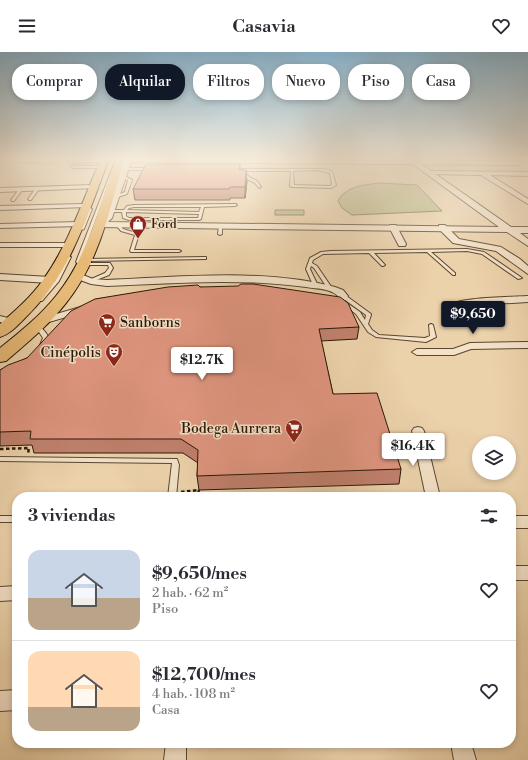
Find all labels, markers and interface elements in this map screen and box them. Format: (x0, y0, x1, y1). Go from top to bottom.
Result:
icon: menu (16, 15, 38, 37)
text: Casavia (232, 15, 296, 38)
icon: heart (490, 15, 512, 37)
chip: Comprar (12, 64, 97, 100)
chip: Alquilar (105, 64, 185, 100)
chip: Filtros (193, 64, 264, 100)
chip: Nuevo (272, 64, 340, 100)
chip: Piso (348, 64, 404, 100)
chip: Casa (412, 64, 470, 100)
shop icon: Ford (128, 214, 148, 239)
place label: Ford (151, 217, 177, 232)
pin: $9,650 (440, 301, 506, 335)
text: $9,650 (450, 306, 496, 322)
supermarket icon: Sanborns (97, 312, 117, 337)
place label: Sanborns (120, 314, 180, 332)
theatre icon: Cinépolis (104, 342, 124, 367)
place label: Cinépolis (40, 344, 101, 362)
pin: $12.7K (169, 347, 235, 381)
text: $12.7K (180, 352, 224, 368)
supermarket icon: Bodega Aurrera (284, 418, 304, 443)
place label: Bodega Aurrera (180, 420, 282, 438)
pin: $16.4K (380, 433, 446, 467)
map controls (472, 436, 516, 480)
button: layers (472, 436, 516, 480)
text: $16.4K (391, 438, 435, 454)
text: 3 viviendas (28, 505, 115, 527)
icon: filters (478, 505, 500, 527)
text: $9,650/mes (152, 563, 247, 585)
icon: home (60, 566, 108, 614)
icon: heart (478, 579, 500, 601)
text: 2 hab. · 62 m² (152, 585, 228, 601)
text: Piso (152, 601, 178, 617)
text: $12,700/mes (152, 664, 256, 686)
icon: home (60, 667, 108, 715)
icon: heart (478, 680, 500, 702)
text: 4 hab. · 108 m² (152, 686, 235, 702)
text: Casa (152, 702, 180, 718)

